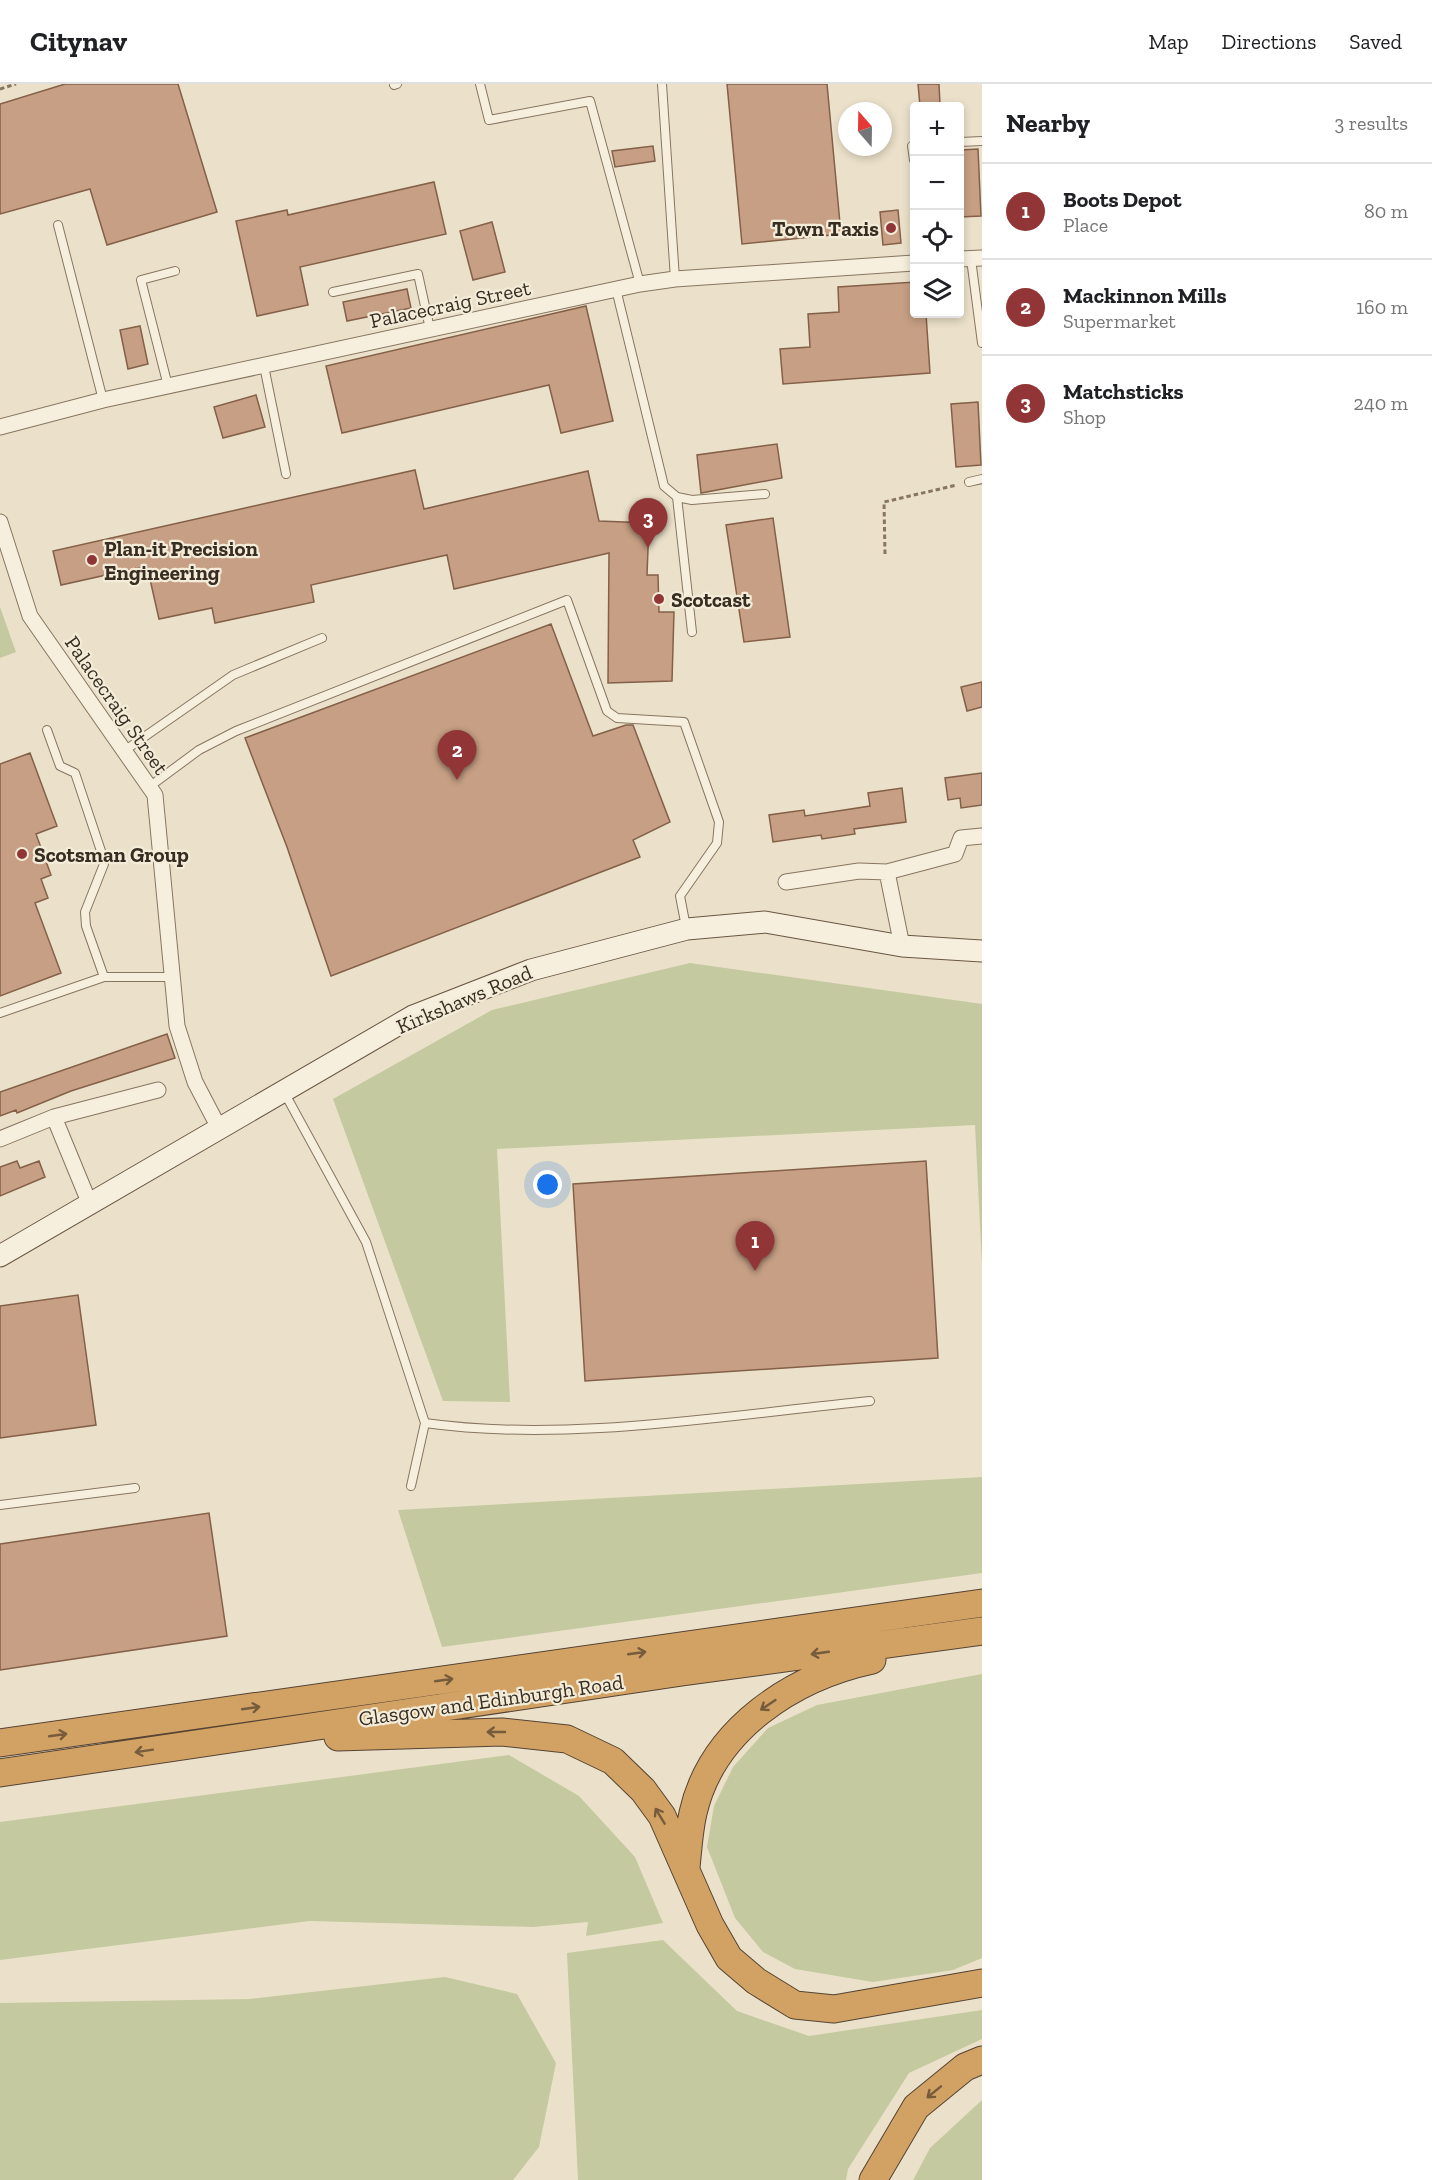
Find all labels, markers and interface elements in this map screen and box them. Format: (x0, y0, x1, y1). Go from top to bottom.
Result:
text: Citynav (30, 25, 127, 58)
text: Map (1149, 29, 1189, 54)
text: Directions (1222, 29, 1316, 54)
text: Saved (1349, 29, 1402, 54)
north arrow (838, 102, 892, 156)
map controls (910, 102, 964, 318)
button: + (910, 102, 964, 156)
text: Nearby (1006, 107, 1090, 139)
text: 3 results (1334, 111, 1408, 135)
button: − (910, 156, 964, 210)
text: Boots Depot (1063, 186, 1181, 213)
text: 1 (1021, 199, 1030, 223)
text: 80 m (1364, 199, 1408, 223)
button: locate (910, 210, 964, 264)
text: Place (1063, 213, 1108, 237)
place label: Town Taxis (772, 216, 879, 241)
marker: Town Taxis (884, 221, 898, 235)
button: layers (910, 264, 964, 318)
street label: Palacecraig Street (367, 275, 533, 333)
text: Mackinnon Mills (1063, 282, 1226, 309)
text: 2 (1020, 295, 1031, 319)
text: 160 m (1356, 295, 1408, 319)
text: Supermarket (1063, 309, 1176, 333)
text: Matchsticks (1063, 378, 1184, 405)
text: 3 (1020, 391, 1031, 415)
text: 240 m (1354, 391, 1408, 415)
text: Shop (1063, 405, 1106, 429)
pin: 3 (628, 498, 668, 548)
place label: Plan-it Precision Engineering (104, 536, 258, 585)
marker: Plan-it Precision Engineering (85, 553, 99, 567)
place label: Scotcast (671, 587, 751, 612)
marker: Scotcast (652, 592, 666, 606)
street label: Palacecraig Street (60, 631, 174, 779)
pin: 2 (438, 730, 476, 780)
place label: Scotsman Group (34, 842, 189, 867)
marker: Scotsman Group (15, 847, 29, 861)
street label: Kirkshaws Road (393, 959, 536, 1039)
your location (533, 1170, 562, 1199)
pin: 1 (736, 1222, 774, 1271)
one-way arrow (627, 1647, 646, 1658)
one-way arrow (811, 1648, 830, 1659)
street label: Glasgow and Edinburgh Road (357, 1669, 625, 1731)
one-way arrow (434, 1675, 453, 1686)
one-way arrow (760, 1699, 777, 1711)
one-way arrow (241, 1702, 260, 1713)
one-way arrow (487, 1726, 507, 1738)
one-way arrow (48, 1730, 67, 1741)
one-way arrow (135, 1746, 155, 1757)
one-way arrow (654, 1808, 666, 1825)
one-way arrow (926, 2086, 942, 2099)

